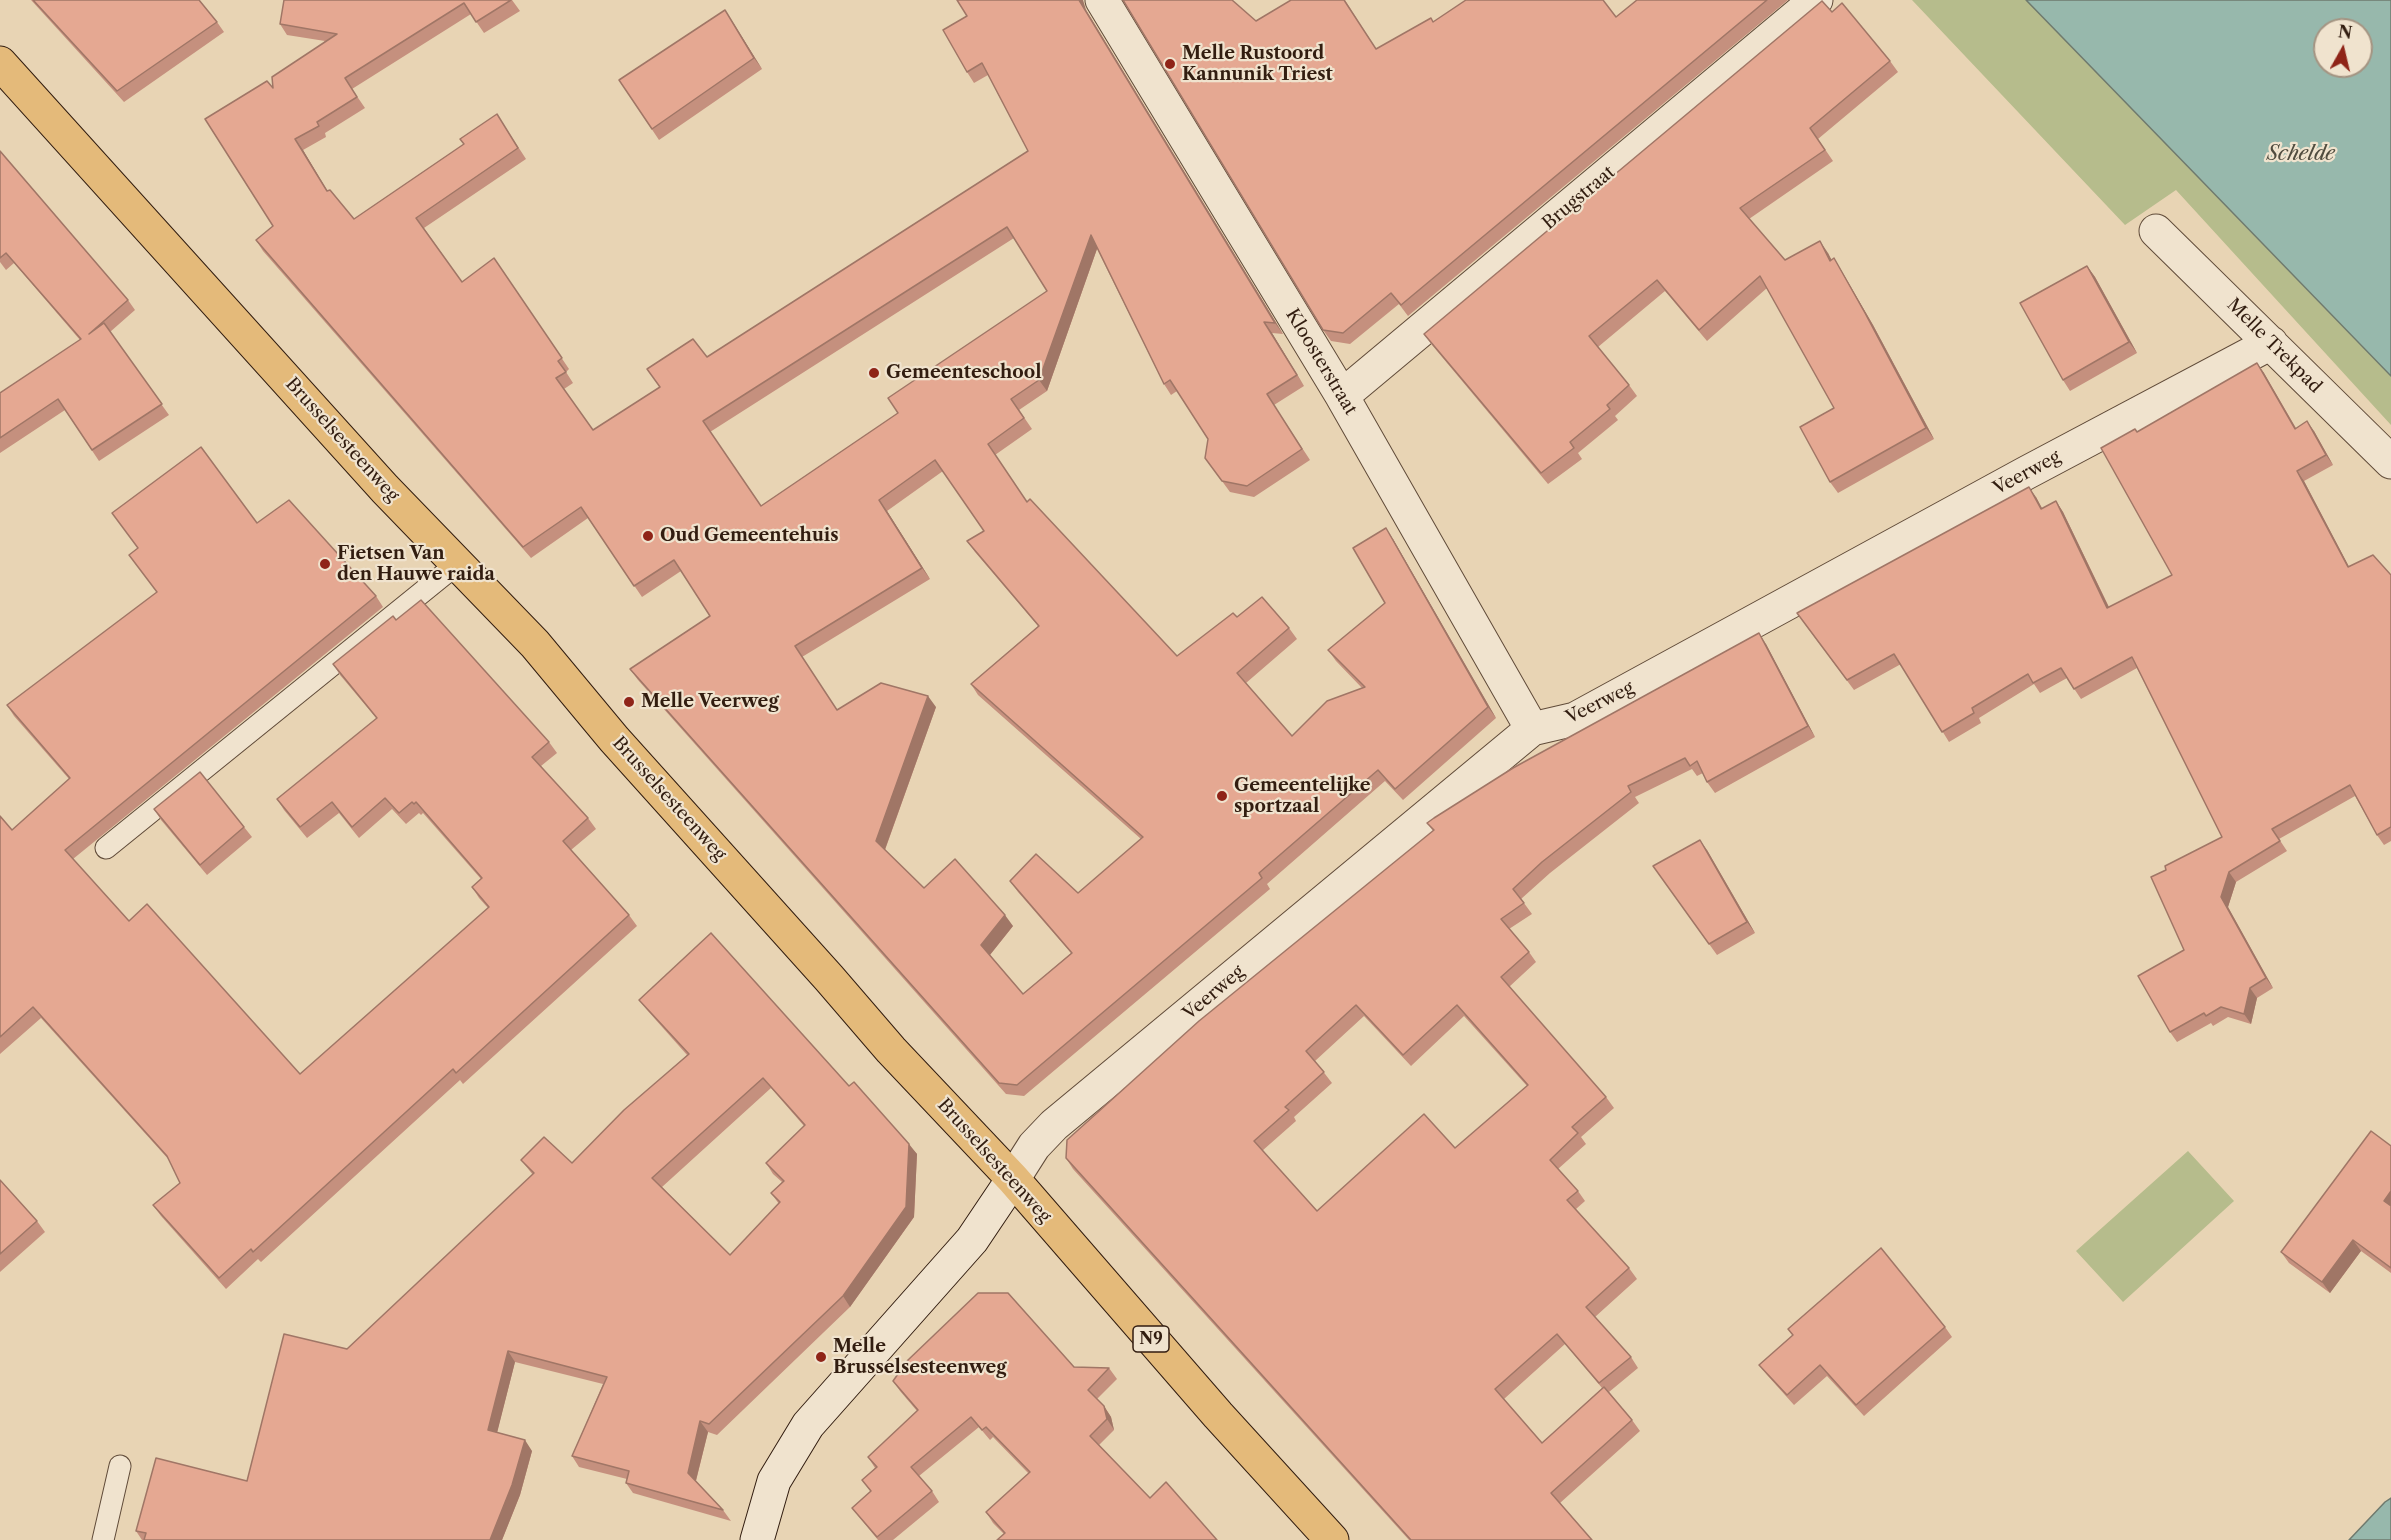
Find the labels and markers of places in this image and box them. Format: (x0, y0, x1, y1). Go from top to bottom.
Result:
place label: Melle Rustoord Kannunik Triest (1182, 43, 1333, 86)
marker: Melle Rustoord Kannunik Triest (1163, 57, 1177, 71)
place label: Gemeenteschool (886, 362, 1042, 384)
marker: Gemeenteschool (867, 366, 881, 380)
place label: Oud Gemeentehuis (660, 525, 839, 547)
marker: Oud Gemeentehuis (641, 529, 655, 543)
place label: Fietsen Van den Hauwe raida (337, 543, 495, 586)
marker: Fietsen Van den Hauwe raida (318, 557, 332, 571)
place label: Melle Veerweg (641, 691, 779, 713)
marker: Melle Veerweg (622, 695, 636, 709)
place label: Gemeentelijke sportzaal (1234, 775, 1370, 818)
marker: Gemeentelijke sportzaal (1215, 789, 1229, 803)
place label: Melle Brusselsesteenweg (833, 1336, 1007, 1378)
marker: Melle Brusselsesteenweg (814, 1350, 828, 1364)

